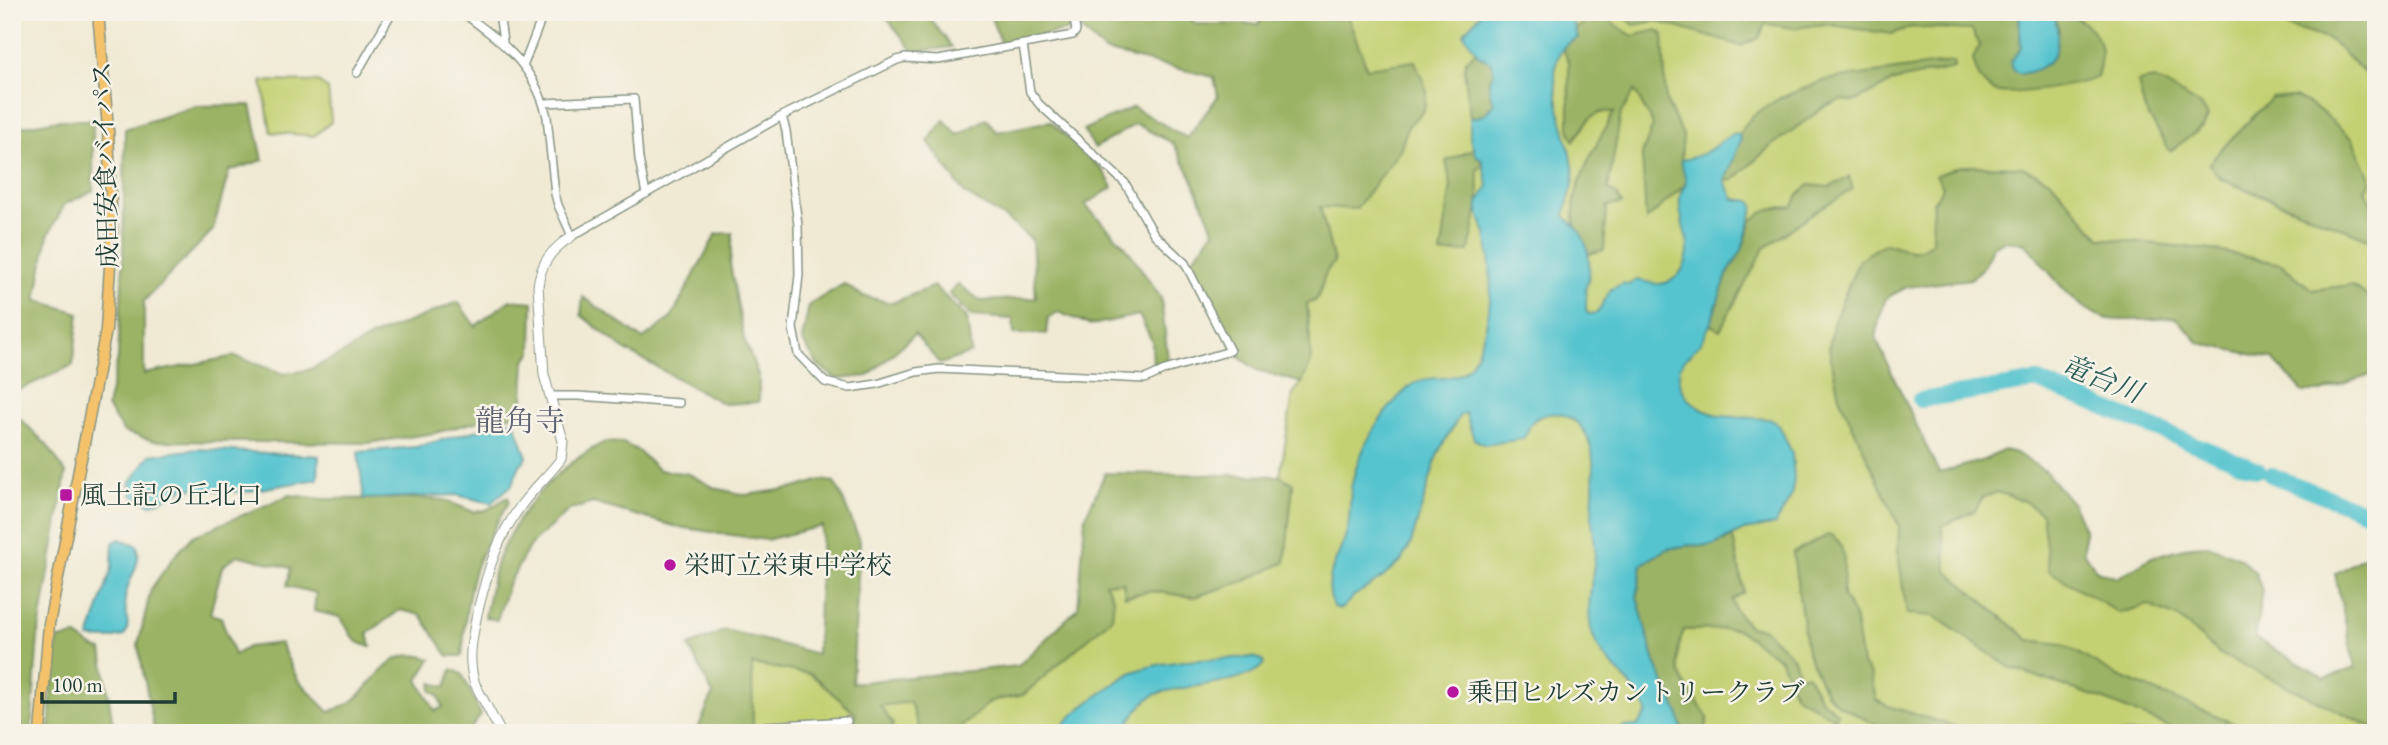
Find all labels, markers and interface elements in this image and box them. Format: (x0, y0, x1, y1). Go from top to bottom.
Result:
street label: 成田安食バイパス (84, 61, 126, 269)
water label: 竜台川 (2056, 346, 2150, 412)
district label: 龍角寺 (475, 401, 565, 440)
place label: 風土記の丘北口 (80, 478, 262, 512)
marker: 風土記の丘北口 (58, 487, 74, 503)
place label: 栄町立栄東中学校 (684, 548, 892, 582)
marker: 栄町立栄東中学校 (662, 557, 678, 573)
scale bar (42, 661, 175, 705)
text: 100 m (52, 671, 103, 698)
place label: 乗田ヒルズカントリークラブ (1467, 675, 1804, 709)
marker: 乗田ヒルズカントリークラブ (1445, 684, 1461, 700)

